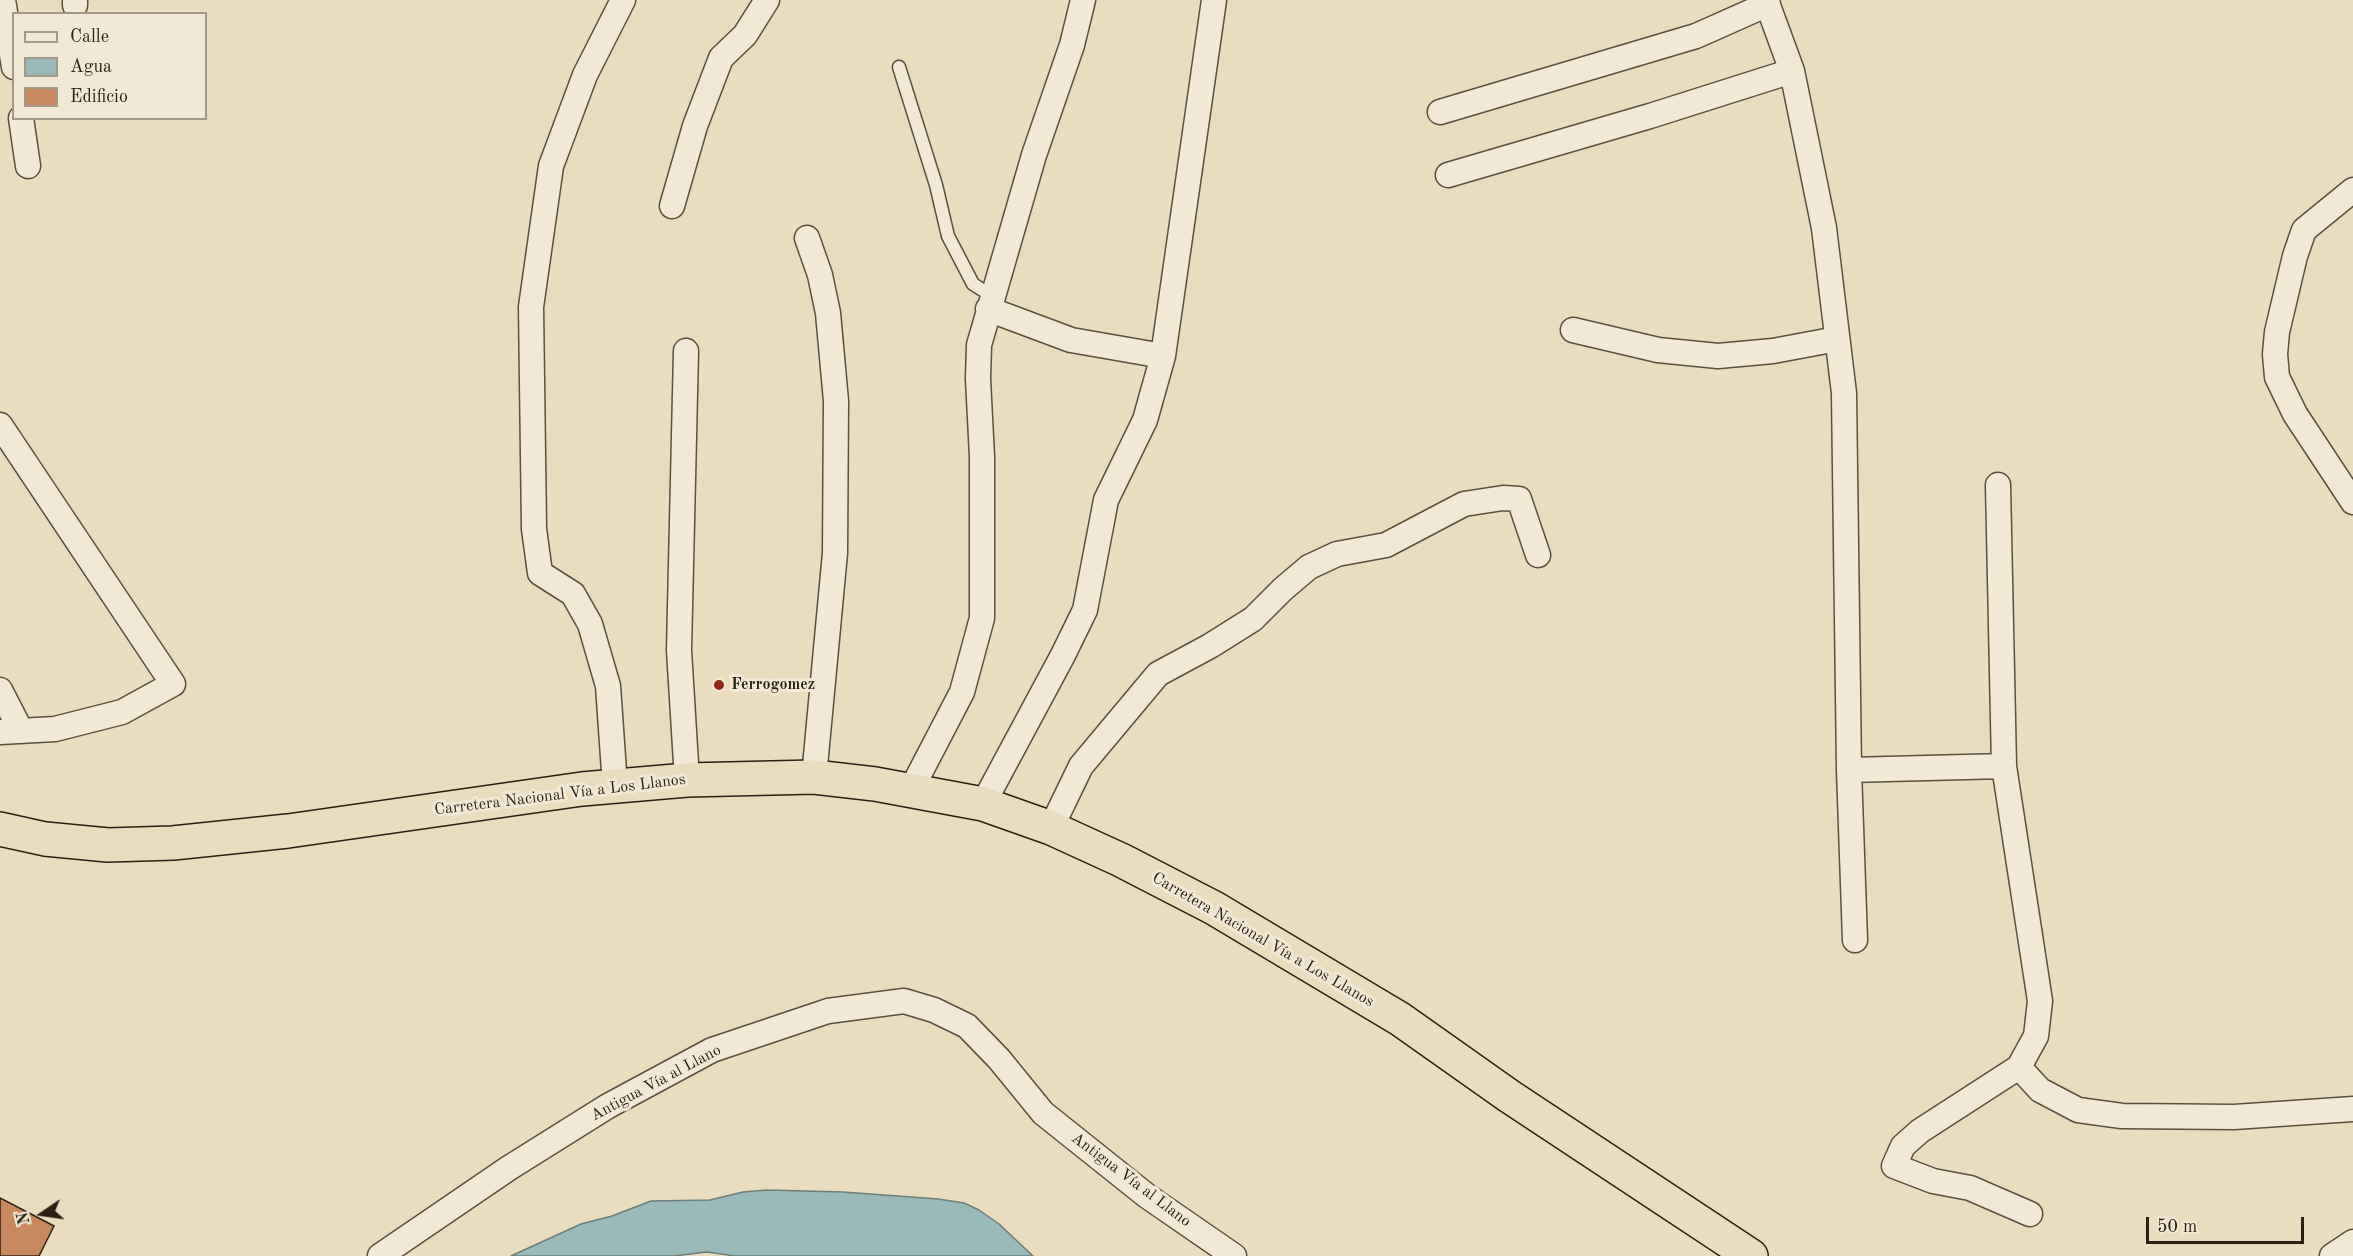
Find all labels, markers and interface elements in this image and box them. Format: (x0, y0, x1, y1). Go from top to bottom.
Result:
legend (12, 12, 207, 120)
text: Calle (70, 28, 109, 46)
text: Agua (70, 58, 112, 76)
text: Edificio (70, 88, 128, 106)
place label: Ferrogomez (731, 675, 815, 695)
marker: Ferrogomez (712, 678, 726, 692)
street label: Carretera Nacional Vía a Los Llanos (433, 770, 687, 820)
street label: Carretera Nacional Vía a Los Llanos (1149, 868, 1377, 1012)
street label: Antigua Vía al Llano (588, 1041, 724, 1125)
street label: Antigua Vía al Llano (1067, 1129, 1195, 1231)
north arrow (12, 1184, 72, 1244)
scale bar (2149, 1205, 2306, 1243)
text: N (15, 1210, 34, 1226)
text: 50 m (2157, 1218, 2197, 1236)

